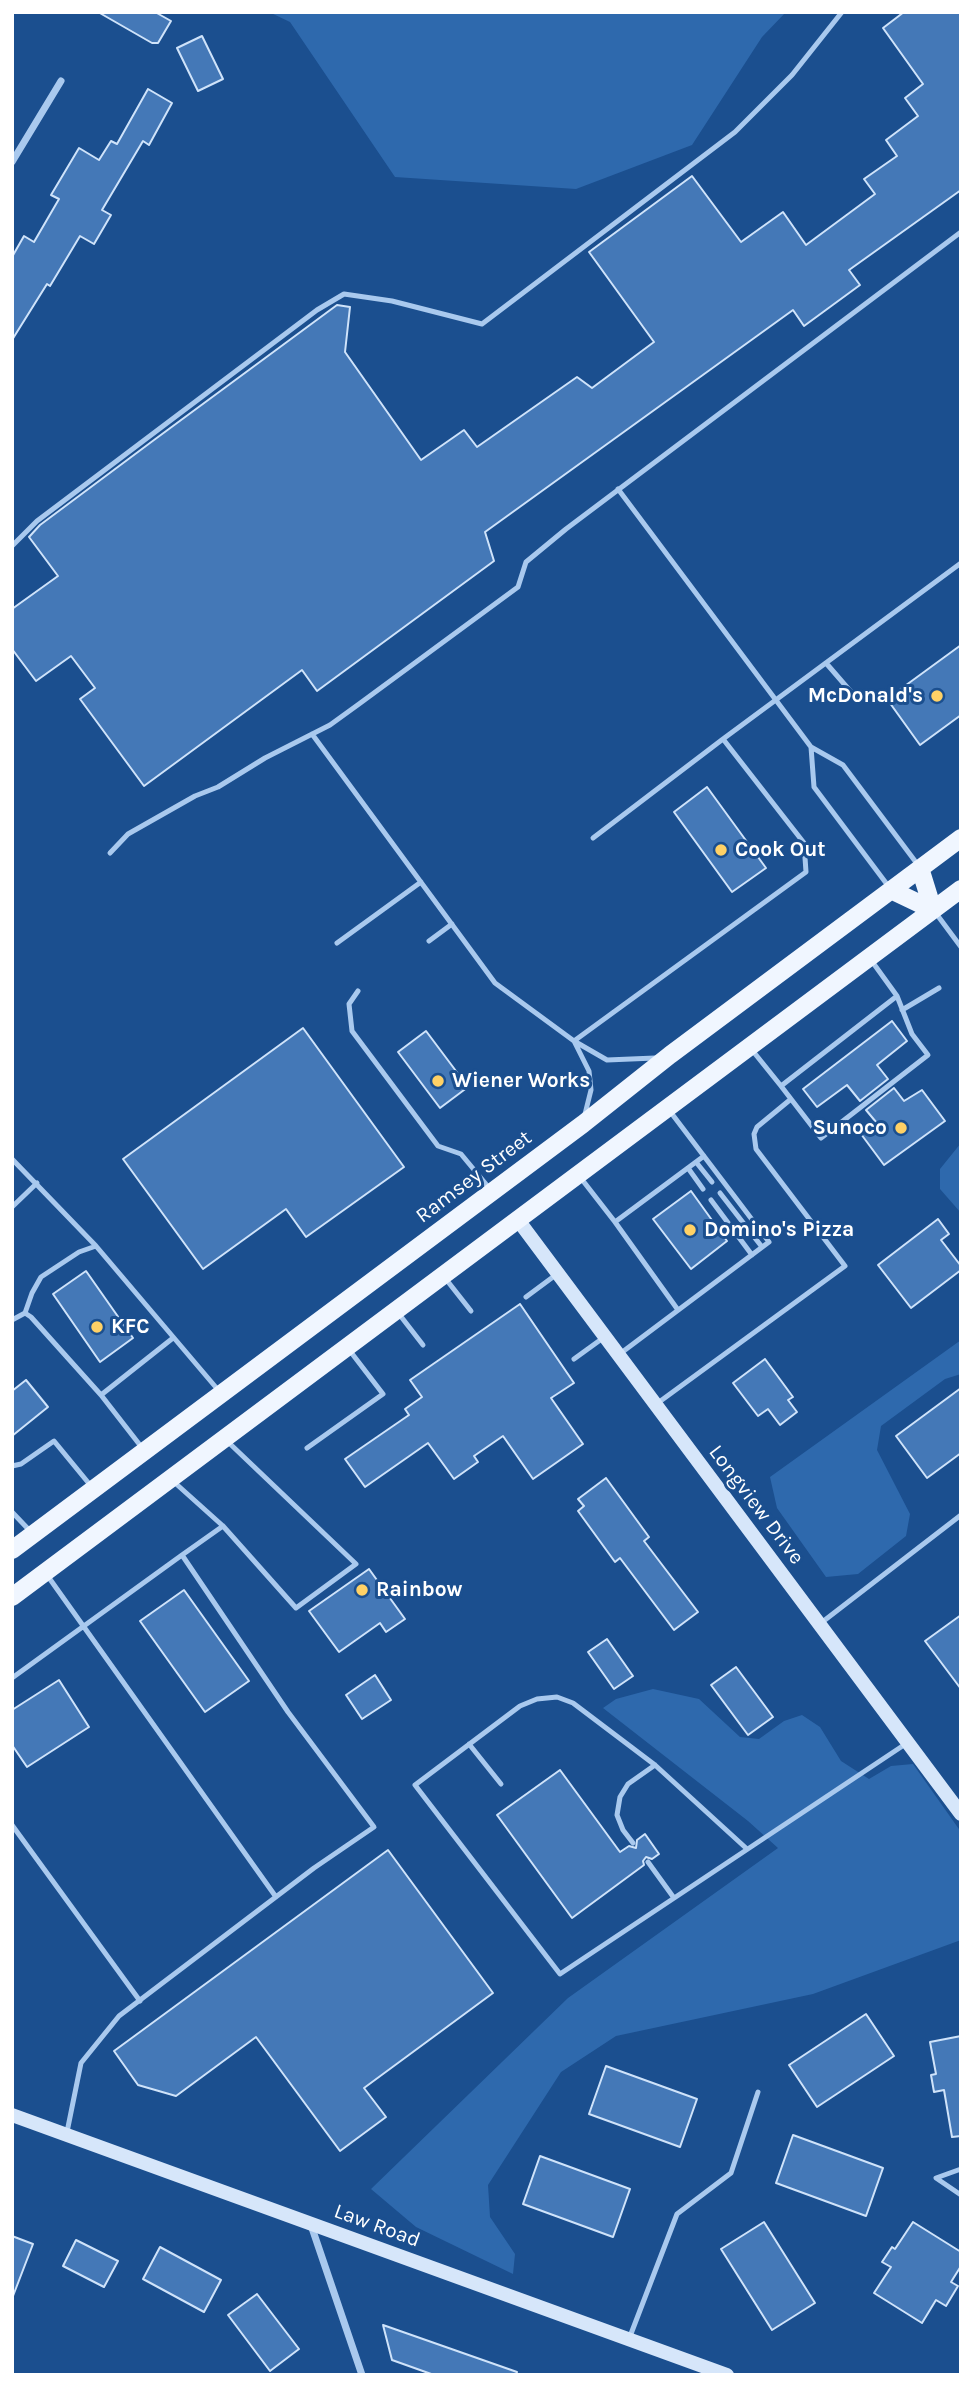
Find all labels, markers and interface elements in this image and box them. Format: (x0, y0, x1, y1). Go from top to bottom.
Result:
place label: McDonald's (808, 683, 923, 709)
marker: McDonald's (929, 688, 945, 704)
place label: Cook Out (735, 837, 826, 863)
marker: Cook Out (713, 842, 729, 858)
place label: Wiener Works (452, 1068, 590, 1094)
marker: Wiener Works (430, 1073, 446, 1089)
place label: Sunoco (812, 1115, 887, 1141)
marker: Sunoco (893, 1120, 909, 1136)
street label: Ramsey Street (411, 1125, 537, 1229)
place label: Domino's Pizza (704, 1217, 854, 1243)
marker: Domino's Pizza (682, 1222, 698, 1238)
place label: KFC (111, 1314, 150, 1340)
marker: KFC (89, 1319, 105, 1335)
street label: Longview Drive (703, 1440, 809, 1570)
place label: Rainbow (376, 1577, 462, 1603)
marker: Rainbow (354, 1582, 370, 1598)
street label: Law Road (330, 2199, 424, 2253)

